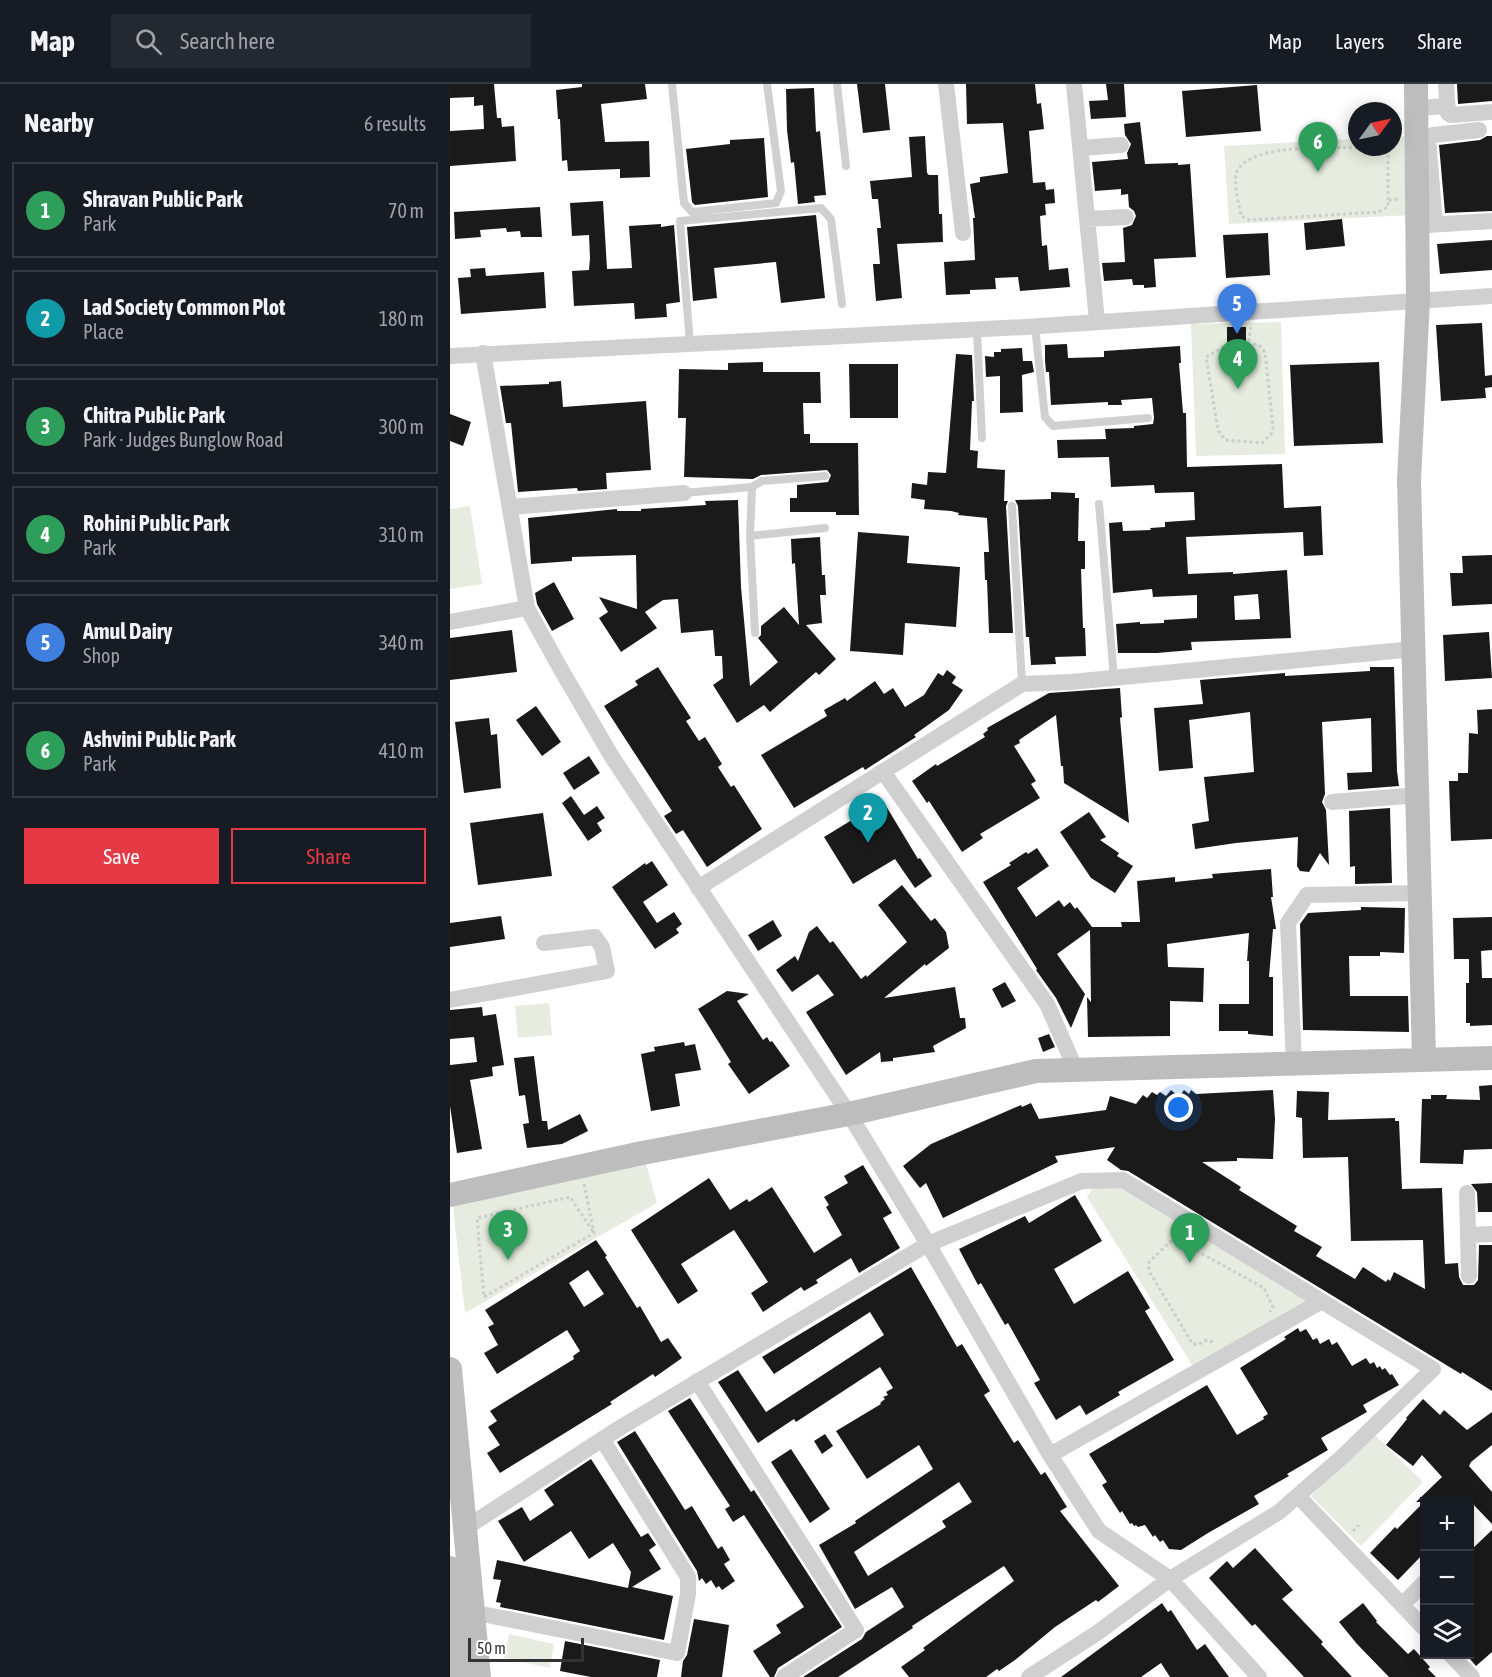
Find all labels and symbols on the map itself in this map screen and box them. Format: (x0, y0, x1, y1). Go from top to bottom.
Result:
north arrow (1348, 102, 1402, 156)
pin: 6 (1298, 122, 1338, 172)
pin: 5 (1218, 284, 1256, 334)
pin: 4 (1218, 340, 1258, 389)
pin: 2 (848, 794, 888, 843)
your location (1164, 1093, 1193, 1122)
pin: 3 (488, 1210, 528, 1260)
pin: 1 (1170, 1214, 1210, 1263)
scale bar (468, 1635, 584, 1662)

